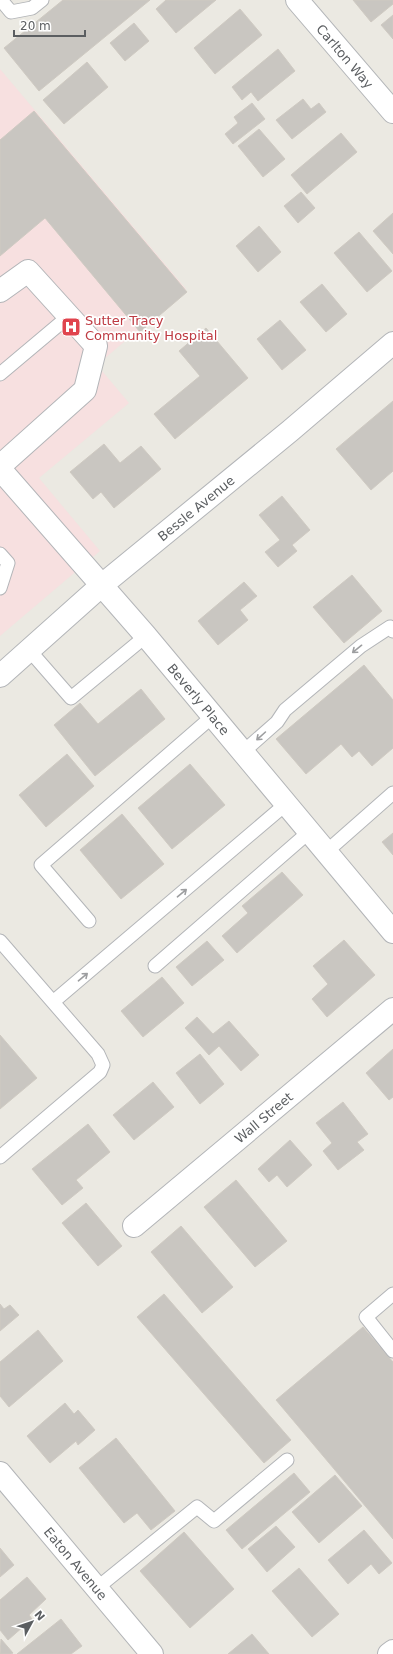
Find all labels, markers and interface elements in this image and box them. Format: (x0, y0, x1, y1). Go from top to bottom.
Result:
scale bar (14, 12, 85, 38)
text: 20 m (20, 19, 51, 33)
street label: Carlton Way (313, 22, 376, 92)
place label: Sutter Tracy Community Hospital (85, 313, 217, 343)
hospital icon: Sutter Tracy Community Hospital (60, 316, 82, 338)
street label: Bessle Avenue (155, 473, 237, 544)
one-way arrow (352, 644, 363, 653)
street label: Beverly Place (164, 661, 232, 738)
one-way arrow (257, 731, 267, 740)
one-way arrow (177, 888, 187, 897)
one-way arrow (78, 973, 89, 982)
street label: Wall Street (232, 1089, 296, 1146)
street label: Eaton Avenue (41, 1524, 110, 1603)
north arrow (12, 1602, 52, 1642)
text: N (31, 1608, 47, 1624)

